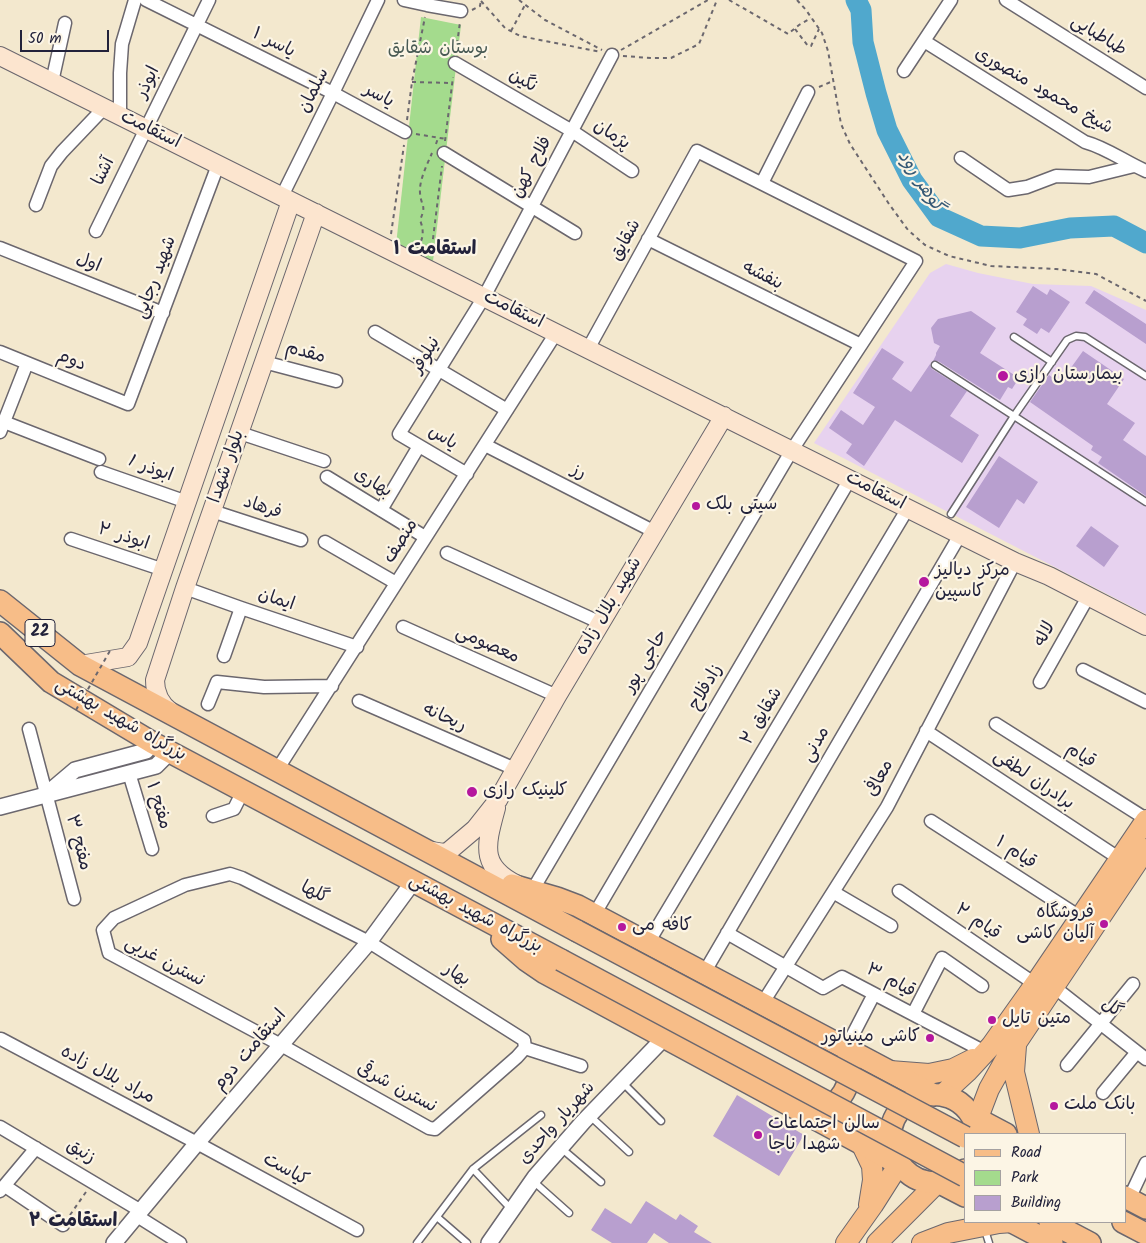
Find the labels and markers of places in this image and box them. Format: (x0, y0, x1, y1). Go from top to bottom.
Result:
place label: بیمارستان رازی (1014, 365, 1123, 387)
marker: بیمارستان رازی (996, 369, 1010, 383)
place label: سیتی بلک (706, 495, 777, 517)
marker: سیتی بلک (690, 500, 702, 512)
place label: مرکز دیالیز کاسپین (935, 561, 1010, 604)
marker: مرکز دیالیز کاسپین (917, 575, 931, 589)
place label: کلینیک رازی (483, 781, 568, 803)
marker: کلینیک رازی (465, 785, 479, 799)
place label: فروشگاه آلیان کاشی (1016, 903, 1094, 946)
place label: کافه می (632, 916, 692, 938)
marker: فروشگاه آلیان کاشی (1098, 918, 1110, 930)
marker: کافه می (616, 921, 628, 933)
place label: متین تایل (1002, 1009, 1071, 1031)
marker: متین تایل (986, 1014, 998, 1026)
place label: کاشی مینیاتور (822, 1027, 920, 1049)
marker: کاشی مینیاتور (924, 1032, 936, 1044)
place label: بانک ملت (1064, 1095, 1136, 1117)
marker: بانک ملت (1048, 1100, 1060, 1112)
place label: سالن اجتماعات شهدا ناجا (768, 1114, 880, 1156)
marker: سالن اجتماعات شهدا ناجا (752, 1129, 764, 1141)

